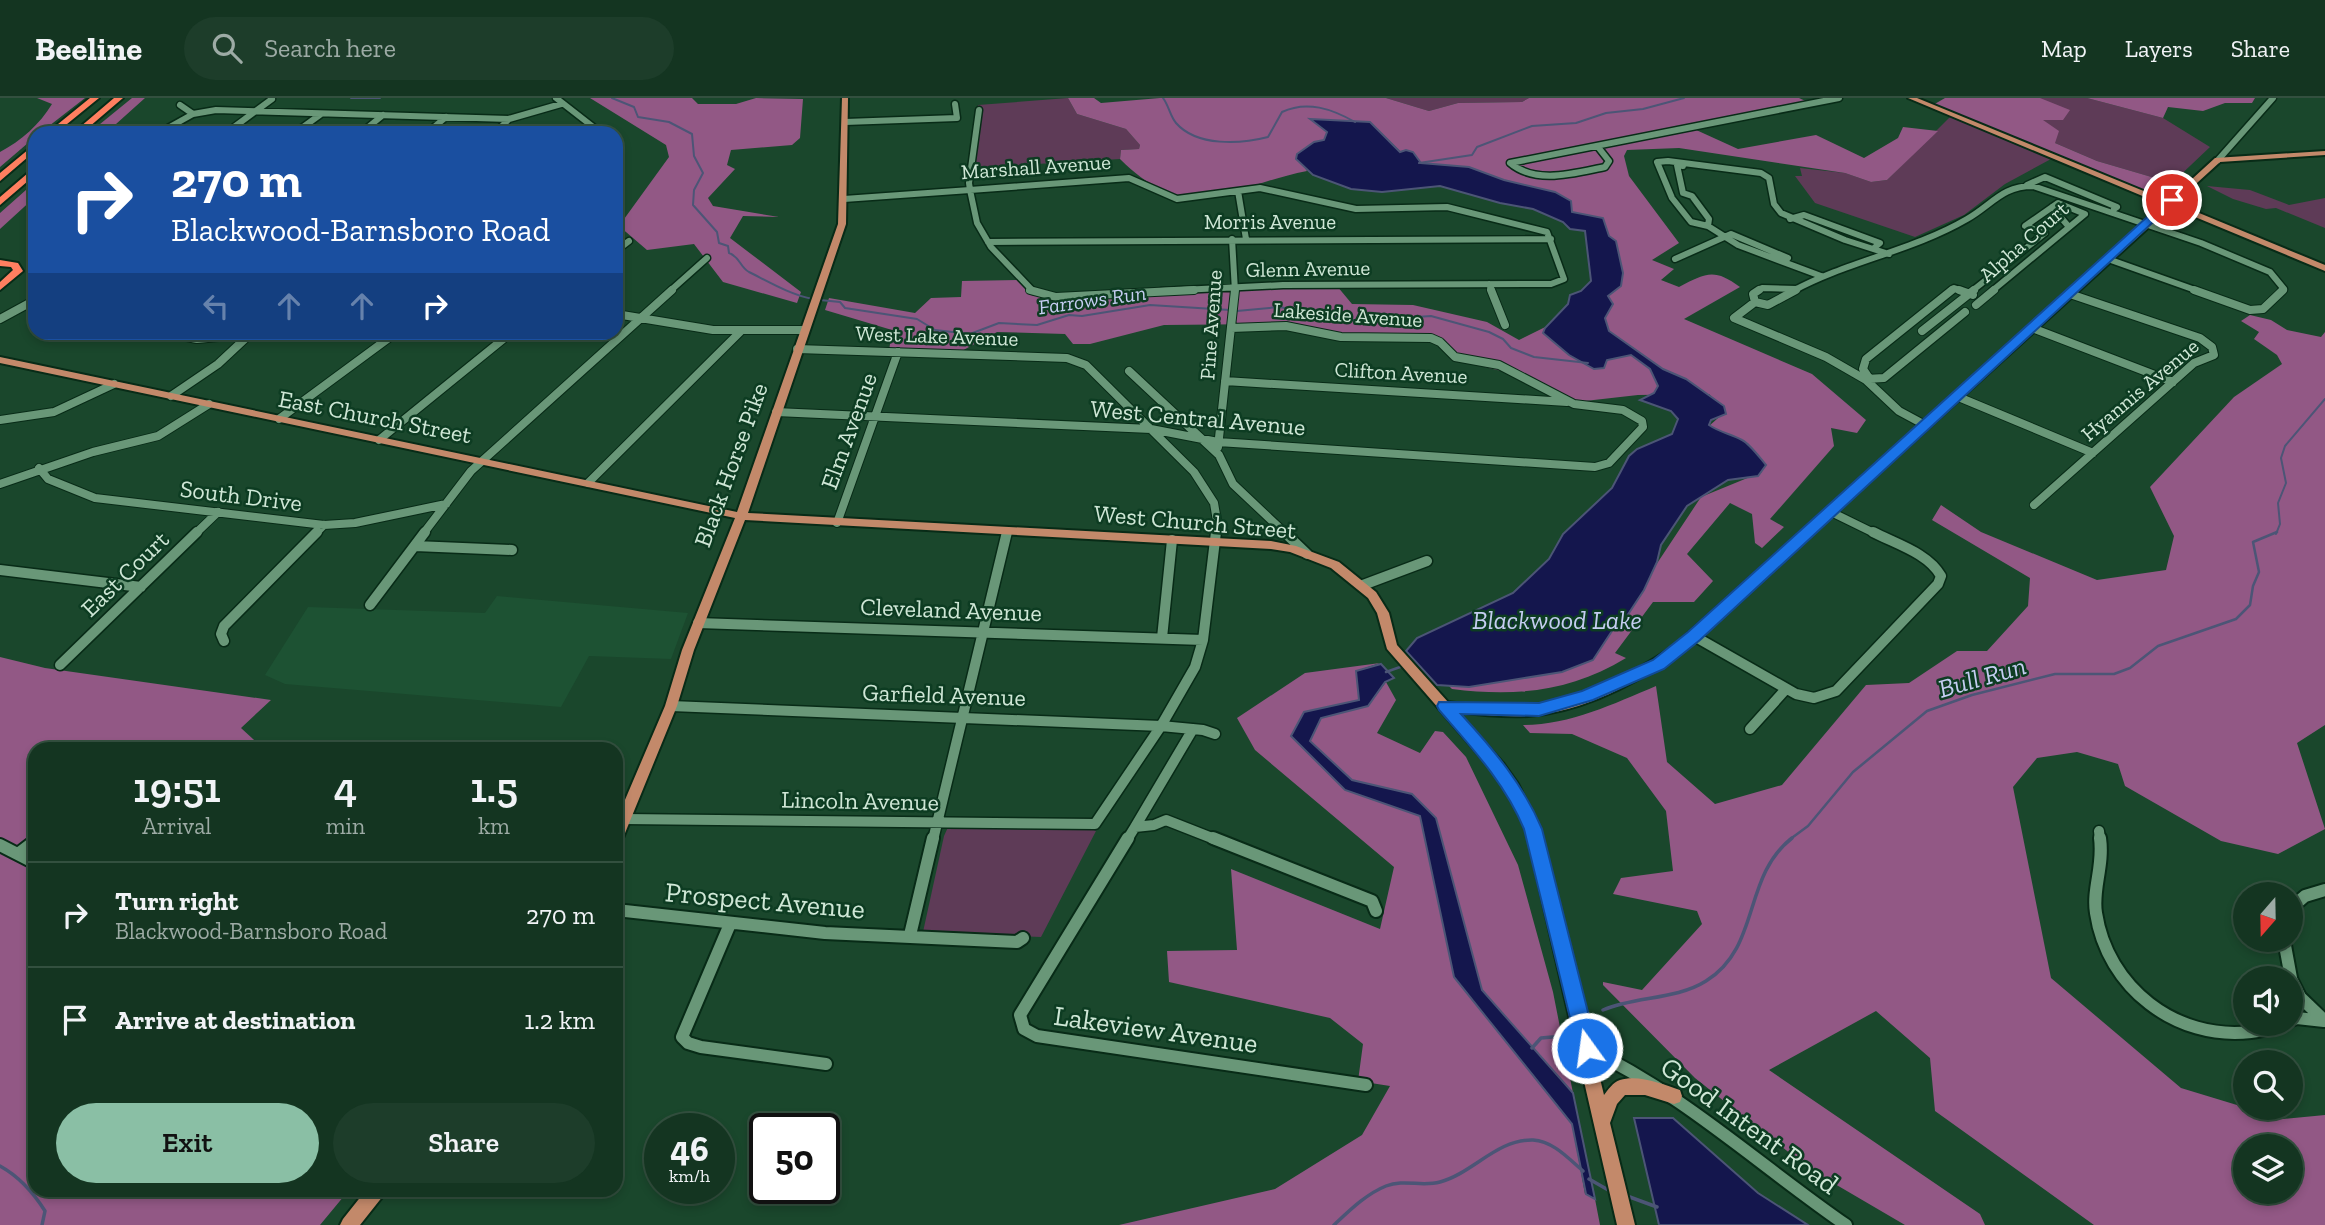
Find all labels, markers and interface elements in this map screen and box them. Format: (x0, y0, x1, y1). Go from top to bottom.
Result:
search box (184, 17, 674, 80)
text: Beeline (35, 29, 142, 68)
icon: search (208, 29, 246, 67)
text: Search here (264, 32, 396, 64)
text: Map (2041, 34, 2087, 63)
text: Layers (2125, 34, 2193, 63)
text: Share (2231, 34, 2290, 63)
street label: Marshall Avenue (960, 149, 1112, 184)
text: 270 m (171, 151, 302, 210)
icon: right (56, 154, 147, 245)
pin (2142, 170, 2202, 230)
icon: arrive (2153, 181, 2191, 219)
street label: Alpha Court (1974, 196, 2074, 287)
street label: Morris Avenue (1204, 209, 1336, 234)
text: Blackwood-Barnsboro Road (171, 211, 550, 249)
street label: Glenn Avenue (1245, 255, 1371, 282)
street label: Pine Avenue (1194, 269, 1227, 381)
water label: Farrows Run (1036, 280, 1148, 319)
icon: left (197, 287, 235, 325)
icon: ahead (270, 287, 308, 325)
icon: ahead (343, 287, 381, 325)
icon: right (416, 287, 454, 325)
street label: Lakeside Avenue (1273, 297, 1423, 332)
street label: West Lake Avenue (855, 320, 1019, 351)
street label: Hyannis Avenue (2076, 333, 2204, 446)
street label: Clifton Avenue (1334, 357, 1468, 388)
street label: Elm Avenue (814, 369, 883, 493)
street label: Black Horse Pike (687, 379, 774, 551)
street label: East Church Street (276, 384, 474, 449)
street label: West Central Avenue (1089, 394, 1307, 441)
street label: South Drive (178, 474, 304, 517)
street label: West Church Street (1093, 498, 1297, 545)
street label: East Court (75, 525, 175, 623)
street label: Cleveland Avenue (860, 592, 1042, 627)
water label: Blackwood Lake (1472, 604, 1642, 636)
water label: Bull Run (1934, 649, 2030, 705)
street label: Garfield Avenue (862, 677, 1026, 712)
text: 19:51 (133, 762, 221, 813)
text: 4 (334, 762, 357, 813)
text: 1.5 (470, 762, 518, 813)
street label: Lincoln Avenue (781, 785, 939, 816)
text: Arrival (142, 812, 211, 840)
text: min (326, 812, 365, 840)
text: km (478, 812, 510, 840)
street label: Prospect Avenue (664, 875, 866, 926)
north arrow (2233, 882, 2303, 952)
map controls (2233, 882, 2303, 1204)
text: Turn right (115, 885, 238, 917)
icon: right (56, 896, 94, 934)
text: 270 m (526, 899, 595, 931)
text: Blackwood-Barnsboro Road (115, 917, 387, 945)
button: sound (2233, 966, 2303, 1036)
street label: Lakeview Avenue (1052, 999, 1260, 1060)
icon: arrive (56, 1001, 94, 1039)
text: Arrive at destination (115, 1004, 355, 1036)
text: 1.2 km (524, 1004, 595, 1036)
position arrow (1550, 1011, 1624, 1085)
street label: Good Intent Road (1654, 1050, 1845, 1201)
button: search (2233, 1050, 2303, 1120)
button: Exit (56, 1103, 319, 1183)
button: Share (333, 1103, 595, 1183)
speed limit sign: 50 (749, 1113, 840, 1204)
text: 46 (670, 1128, 709, 1170)
button: layers (2233, 1134, 2303, 1204)
text: km/h (669, 1165, 710, 1187)

